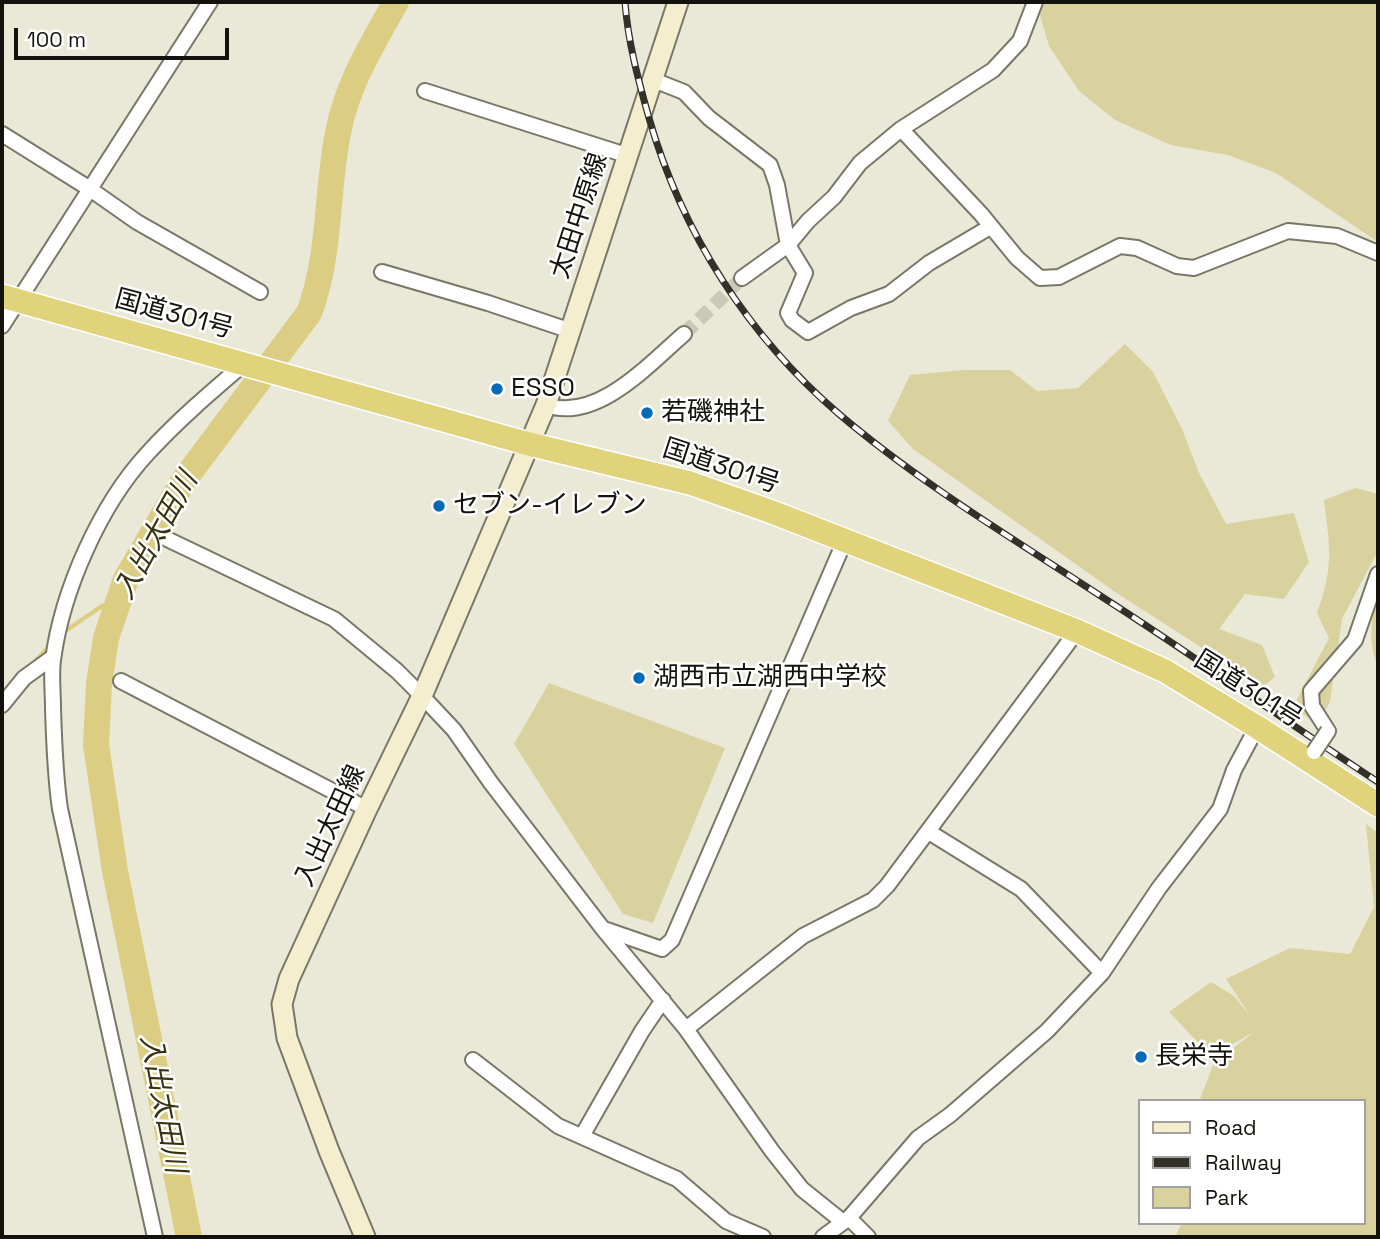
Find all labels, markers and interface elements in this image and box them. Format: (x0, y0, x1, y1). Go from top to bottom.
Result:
scale bar (18, 14, 233, 58)
text: 100 m (27, 26, 86, 53)
street label: 太田中原線 (545, 149, 615, 283)
street label: 国道301号 (111, 284, 237, 346)
place label: ESSO (511, 373, 575, 405)
marker: ESSO (489, 381, 505, 397)
place label: 若磯神社 (661, 397, 765, 429)
marker: 若磯神社 (639, 405, 655, 421)
street label: 国道301号 (659, 433, 783, 501)
water label: 入出太田川 (108, 467, 206, 605)
place label: セブン-イレブン (453, 490, 647, 522)
marker: セブン-イレブン (431, 498, 447, 514)
street label: 国道301号 (1188, 645, 1308, 735)
place label: 湖西市立湖西中学校 (653, 662, 887, 694)
marker: 湖西市立湖西中学校 (631, 670, 647, 686)
street label: 入出太田線 (289, 760, 373, 892)
water label: 入出太田川 (132, 1032, 192, 1176)
place label: 長栄寺 (1155, 1041, 1233, 1073)
marker: 長栄寺 (1133, 1049, 1149, 1065)
legend (1138, 1099, 1366, 1225)
text: Road (1205, 1114, 1257, 1141)
text: Railway (1205, 1149, 1282, 1176)
text: Park (1205, 1184, 1249, 1211)

